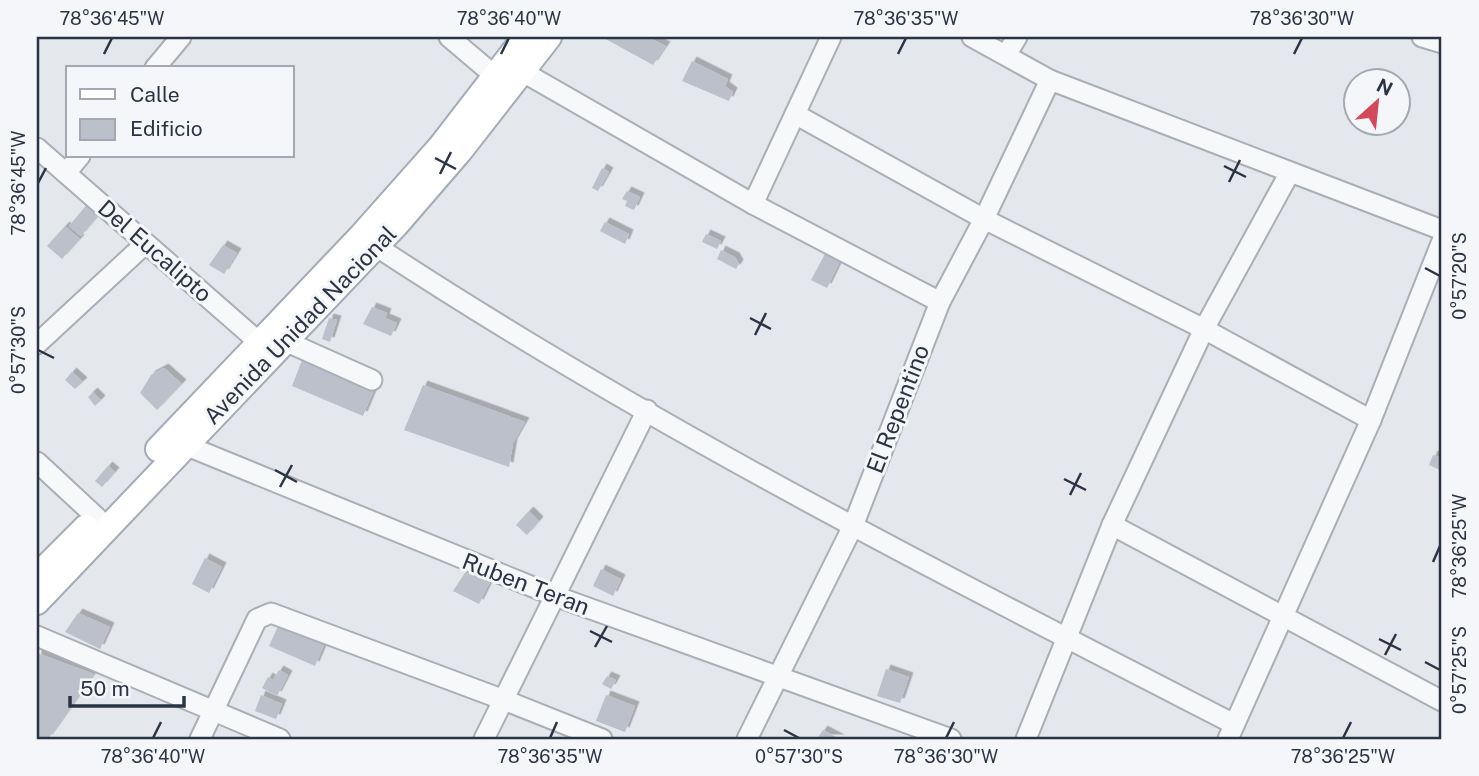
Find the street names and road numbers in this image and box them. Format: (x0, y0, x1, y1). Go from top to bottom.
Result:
street label: Del Eucalipto (93, 194, 218, 307)
street label: Avenida Unidad Nacional (198, 220, 401, 429)
street label: El Repentino (861, 341, 934, 477)
street label: Ruben Teran (459, 547, 594, 620)

